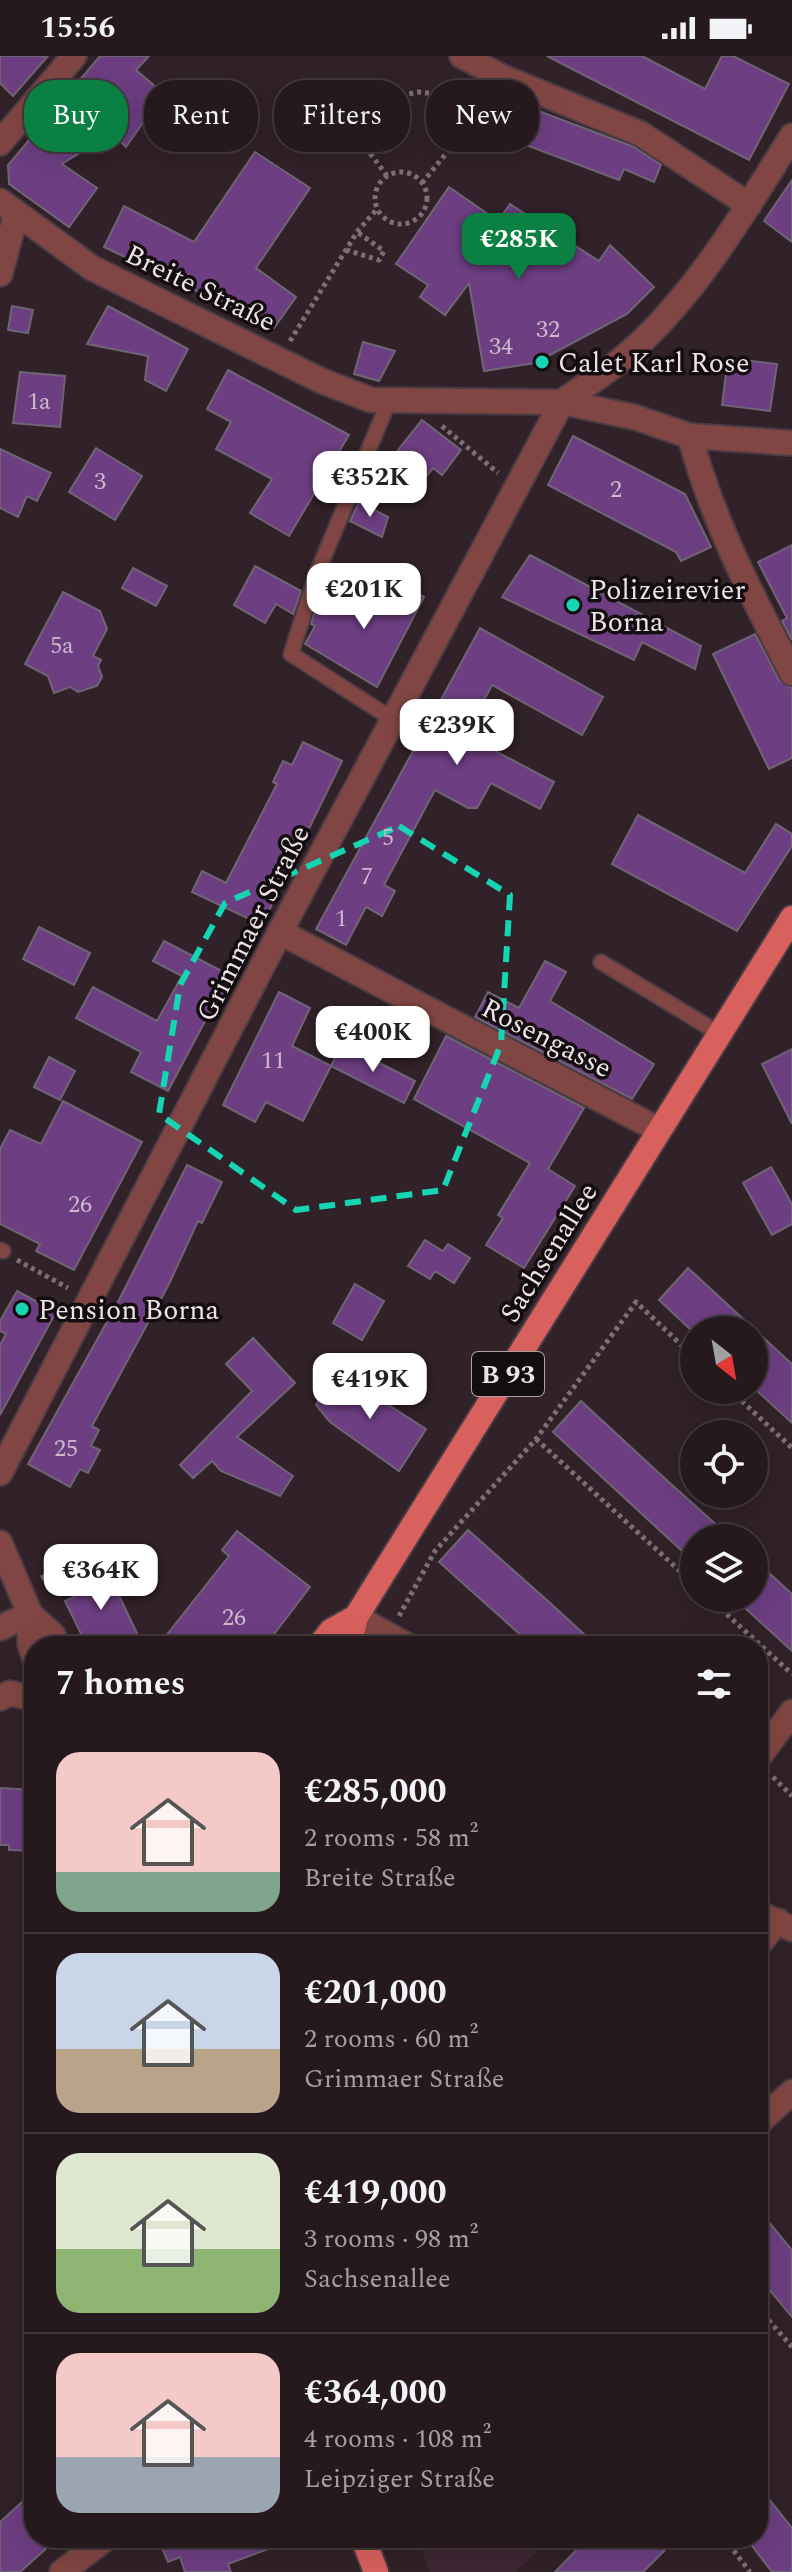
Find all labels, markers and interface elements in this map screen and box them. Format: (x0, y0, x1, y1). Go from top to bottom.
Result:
text: 15:56 (40, 5, 115, 51)
chip: Buy (24, 80, 128, 152)
chip: Rent (144, 80, 258, 152)
chip: Filters (274, 80, 410, 152)
chip: New (426, 80, 539, 152)
pin: €285K (463, 213, 575, 281)
text: €285K (480, 219, 558, 259)
street label: Breite Straße (118, 233, 283, 343)
house number: 32 (536, 312, 560, 348)
house number: 34 (489, 329, 513, 365)
place label: Calet Karl Rose (558, 342, 749, 385)
marker: Calet Karl Rose (533, 353, 551, 371)
house number: 1a (27, 384, 51, 420)
pin: €352K (314, 451, 426, 519)
text: €352K (331, 457, 409, 497)
house number: 3 (94, 464, 106, 500)
house number: 2 (610, 472, 622, 508)
pin: €201K (308, 563, 420, 631)
text: €201K (325, 569, 403, 609)
place label: Polizeirevier Borna (589, 569, 746, 644)
marker: Polizeirevier Borna (564, 596, 582, 614)
house number: 5a (50, 628, 74, 664)
pin: €239K (401, 699, 513, 767)
text: €239K (418, 705, 496, 745)
street label: Grimmaer Straße (185, 818, 321, 1030)
house number: 5 (382, 820, 394, 856)
house number: 7 (361, 859, 373, 895)
house number: 1 (335, 901, 347, 937)
street label: Rosengasse (473, 987, 619, 1090)
pin: €400K (317, 1006, 429, 1074)
text: €400K (334, 1012, 412, 1052)
house number: 11 (261, 1043, 285, 1079)
street label: Sachsenallee (489, 1175, 609, 1331)
house number: 26 (68, 1187, 92, 1223)
place label: Pension Borna (38, 1289, 220, 1332)
marker: Pension Borna (13, 1300, 31, 1318)
north arrow (680, 1316, 768, 1404)
map controls (680, 1316, 768, 1612)
road number: B 93 (472, 1352, 544, 1396)
pin: €419K (314, 1353, 426, 1421)
text: €419K (331, 1359, 409, 1399)
button: locate (680, 1420, 768, 1508)
house number: 25 (54, 1431, 78, 1467)
button: layers (680, 1524, 768, 1612)
pin: €364K (45, 1544, 157, 1612)
text: €364K (62, 1550, 140, 1590)
house number: 26 (222, 1600, 246, 1636)
text: 7 homes (56, 1658, 186, 1710)
icon: filters (692, 1662, 736, 1706)
text: €285,000 (304, 1766, 447, 1818)
icon: home (120, 1784, 216, 1880)
text: 2 rooms · 58 m² (304, 1818, 478, 1858)
text: Breite Straße (304, 1858, 456, 1898)
text: €201,000 (304, 1967, 447, 2019)
icon: home (120, 1985, 216, 2081)
text: 2 rooms · 60 m² (304, 2019, 478, 2059)
text: Grimmaer Straße (304, 2059, 504, 2099)
text: €419,000 (304, 2167, 447, 2219)
icon: home (120, 2185, 216, 2281)
text: 3 rooms · 98 m² (304, 2219, 478, 2259)
text: Sachsenallee (304, 2259, 450, 2299)
text: €364,000 (304, 2367, 447, 2419)
icon: home (120, 2385, 216, 2481)
text: 4 rooms · 108 m² (304, 2419, 491, 2459)
text: Leipziger Straße (304, 2459, 495, 2499)

